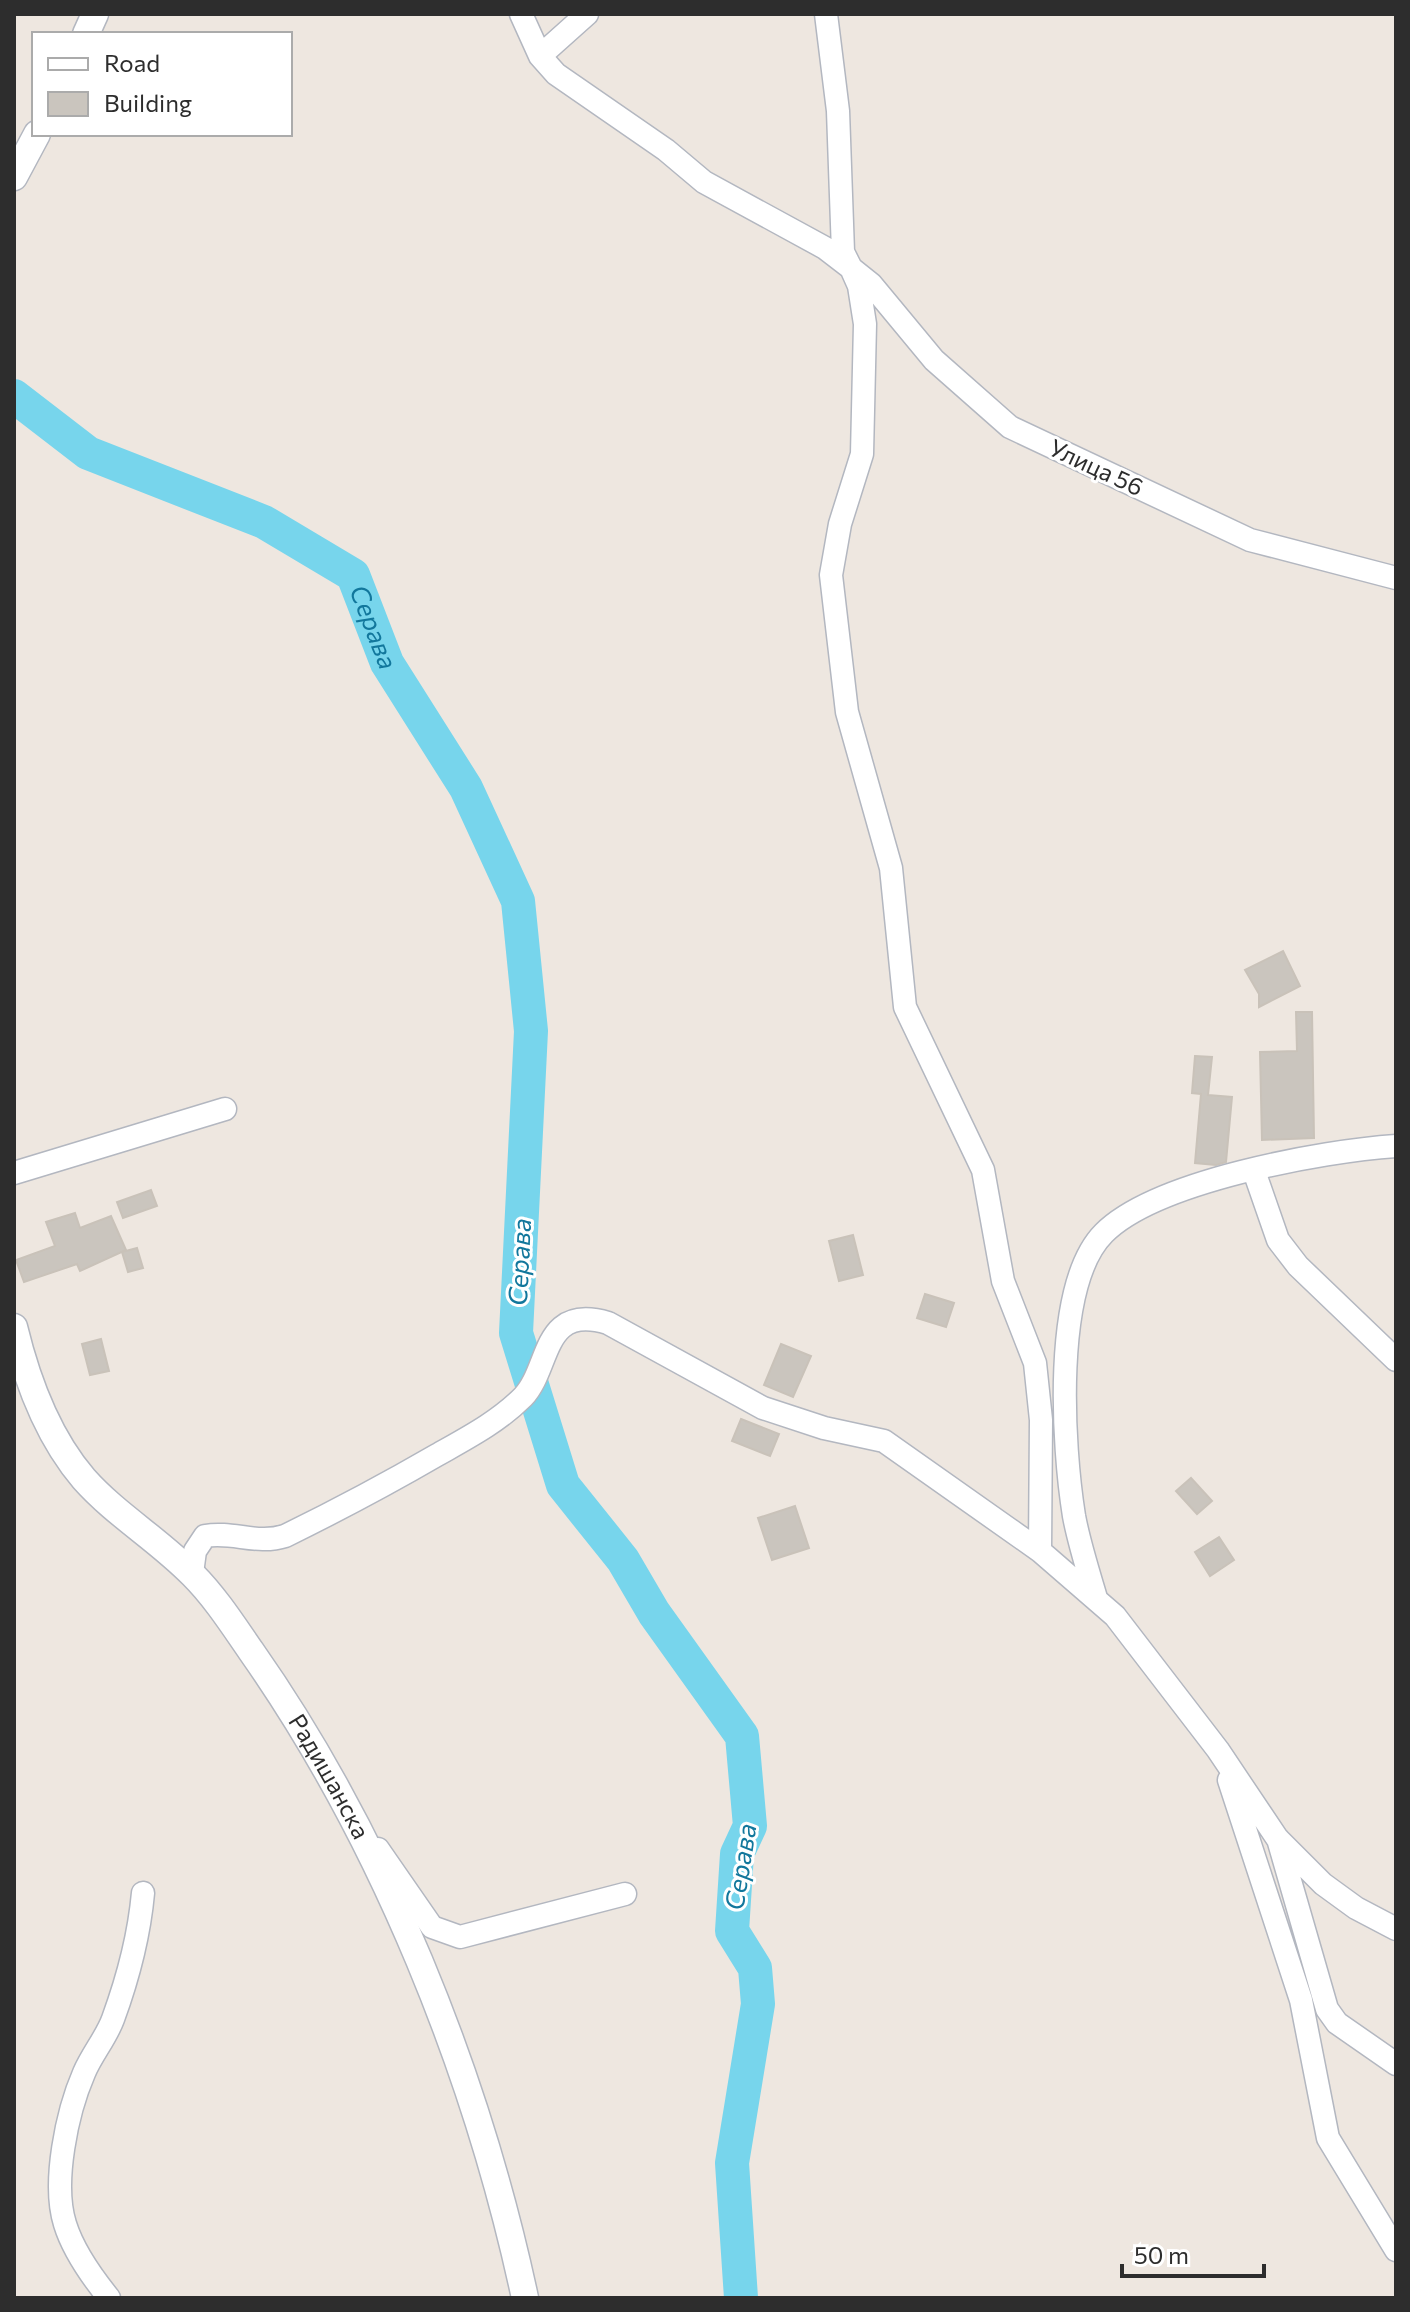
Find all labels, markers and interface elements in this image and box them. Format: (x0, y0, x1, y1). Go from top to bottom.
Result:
legend (32, 32, 292, 136)
text: Road (104, 48, 160, 77)
text: Building (104, 88, 192, 117)
street label: Улица 56 (1045, 432, 1148, 501)
water label: Серава (344, 580, 405, 673)
water label: Серава (501, 1217, 536, 1306)
street label: Радишанска (283, 1708, 377, 1843)
water label: Серава (717, 1821, 762, 1912)
scale bar (1122, 2228, 1264, 2278)
text: 50 m (1134, 2240, 1189, 2269)

